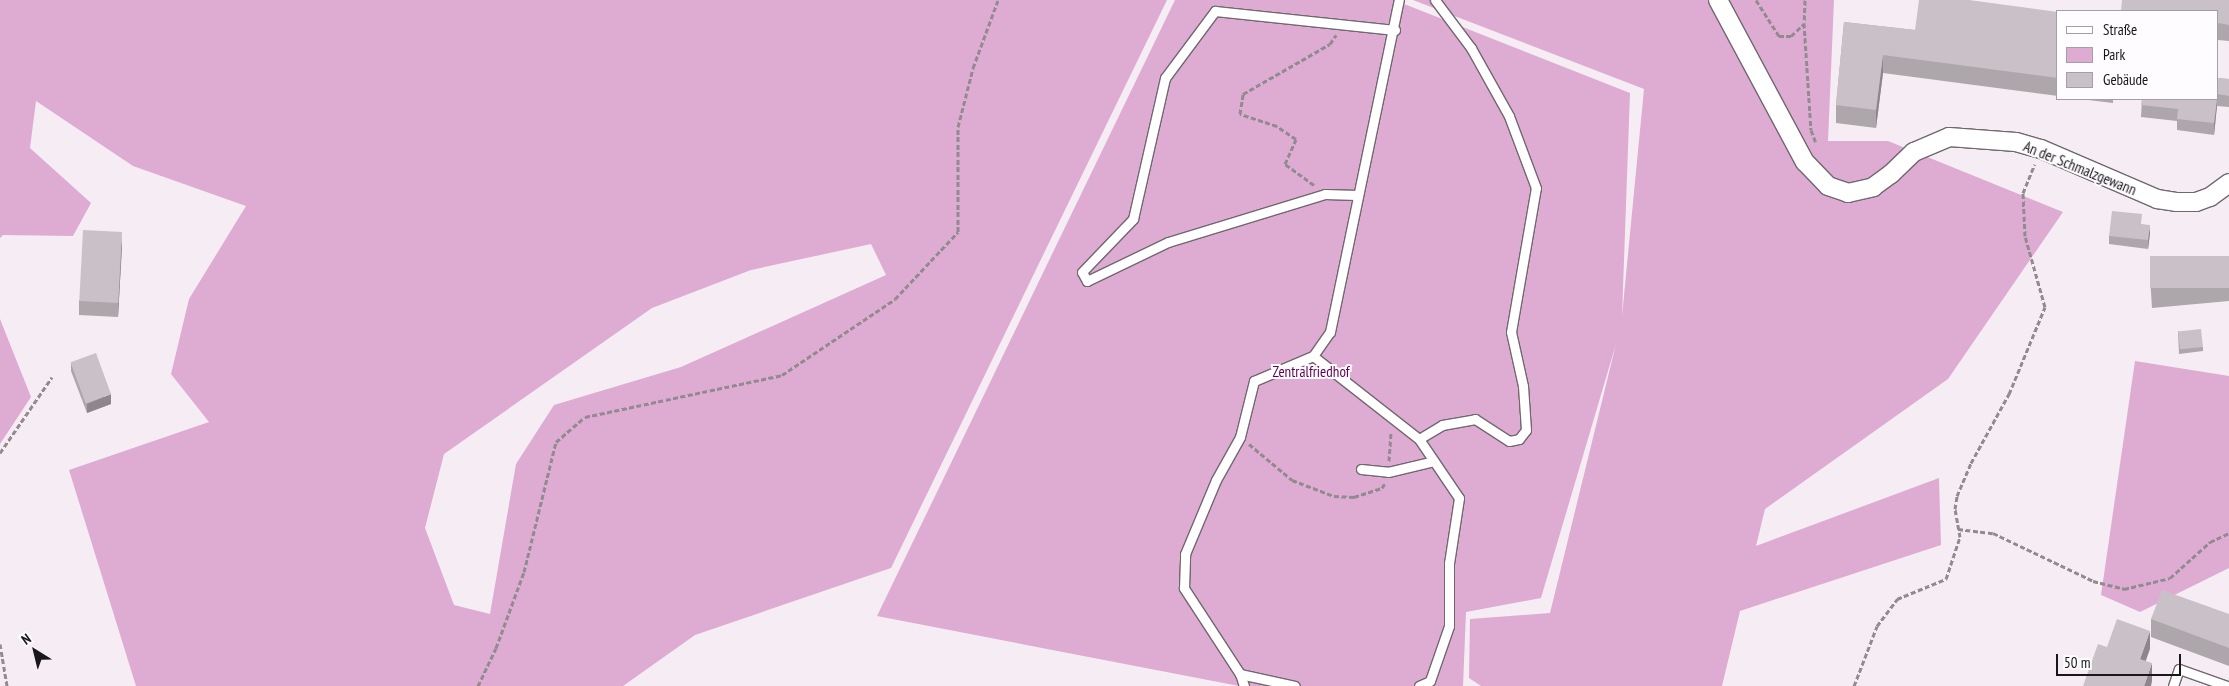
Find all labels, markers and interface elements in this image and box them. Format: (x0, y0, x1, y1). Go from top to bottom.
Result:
legend (2056, 10, 2219, 100)
text: Straße (2103, 20, 2137, 39)
text: Park (2103, 45, 2125, 64)
text: Gebäude (2103, 70, 2148, 89)
street label: An der Schmalzgewann (2021, 137, 2139, 199)
park label: Zentralfriedhof (1272, 363, 1350, 381)
north arrow (10, 626, 60, 676)
text: N (18, 629, 35, 648)
scale bar (2059, 644, 2184, 676)
text: 50 m (2064, 653, 2090, 672)

